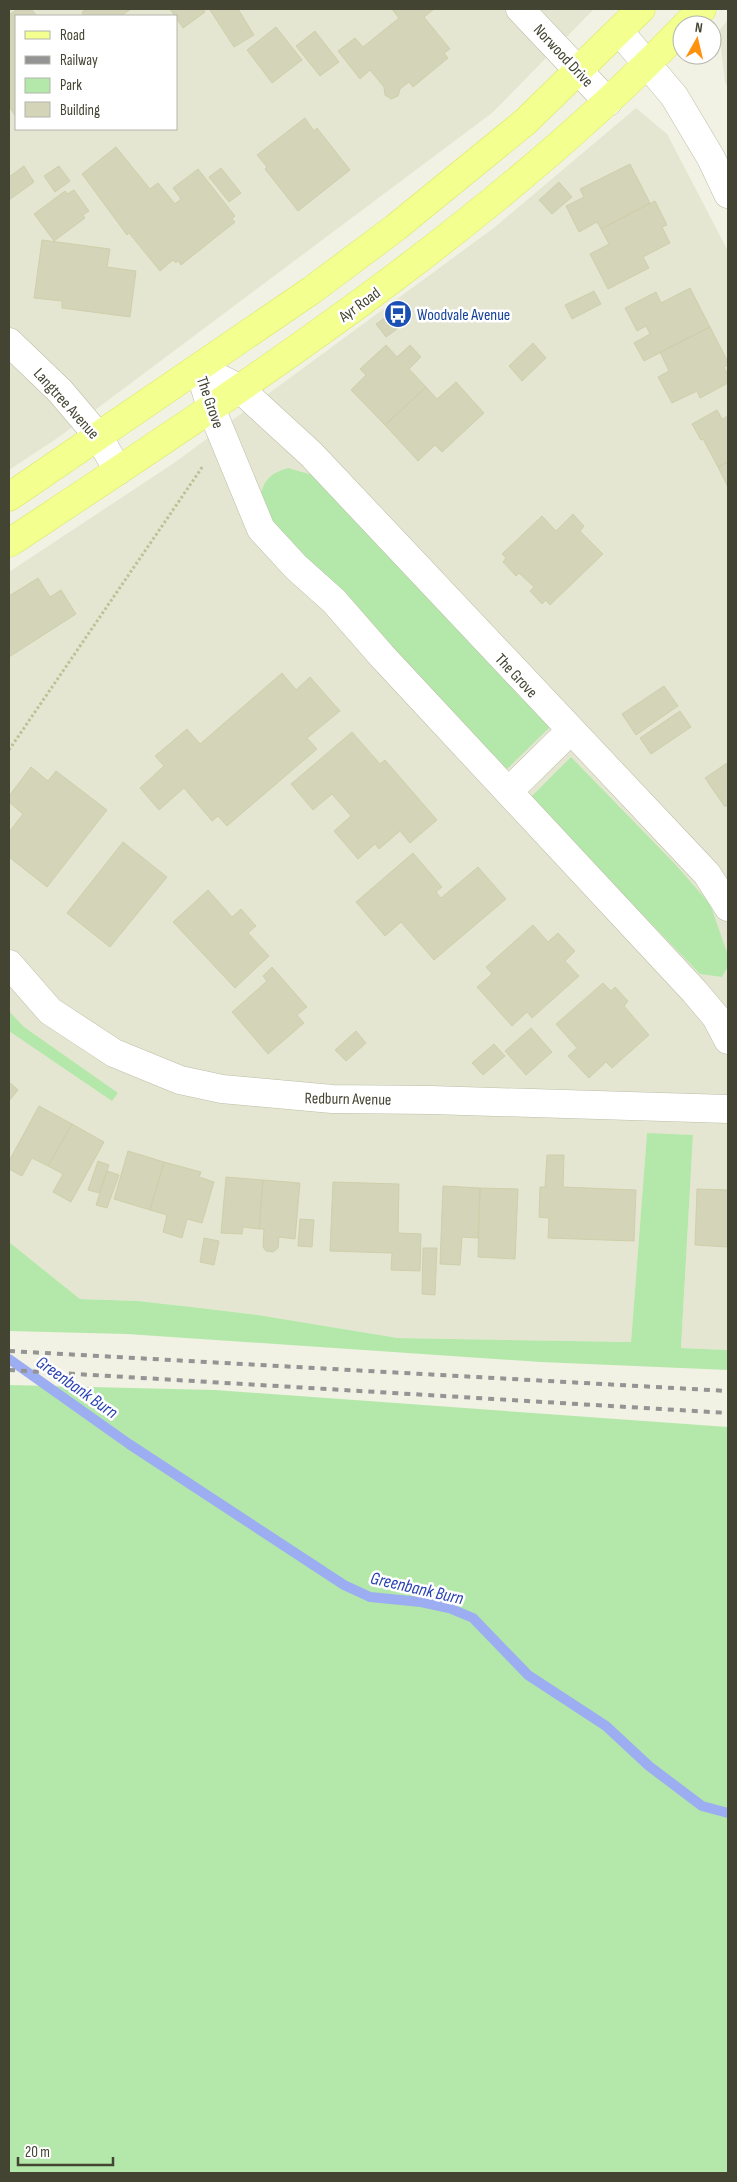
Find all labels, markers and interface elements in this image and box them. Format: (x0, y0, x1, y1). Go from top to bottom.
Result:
legend (15, 15, 178, 130)
north arrow (672, 15, 722, 65)
text: N (694, 19, 704, 37)
street label: Norwood Drive (529, 21, 597, 91)
text: Road (60, 26, 85, 45)
text: Railway (60, 51, 98, 70)
text: Park (60, 76, 82, 95)
text: Building (60, 101, 100, 120)
street label: Ayr Road (335, 284, 384, 327)
bus stop icon: Woodvale Avenue (383, 299, 413, 329)
place label: Woodvale Avenue (417, 306, 510, 325)
street label: Langtree Avenue (29, 365, 103, 443)
street label: The Grove (192, 374, 227, 431)
street label: The Grove (491, 650, 541, 702)
street label: Redburn Avenue (304, 1089, 392, 1110)
water label: Greenbank Burn (32, 1352, 122, 1423)
water label: Greenbank Burn (368, 1568, 466, 1609)
scale bar (18, 2134, 112, 2166)
text: 20 m (25, 2143, 50, 2162)

